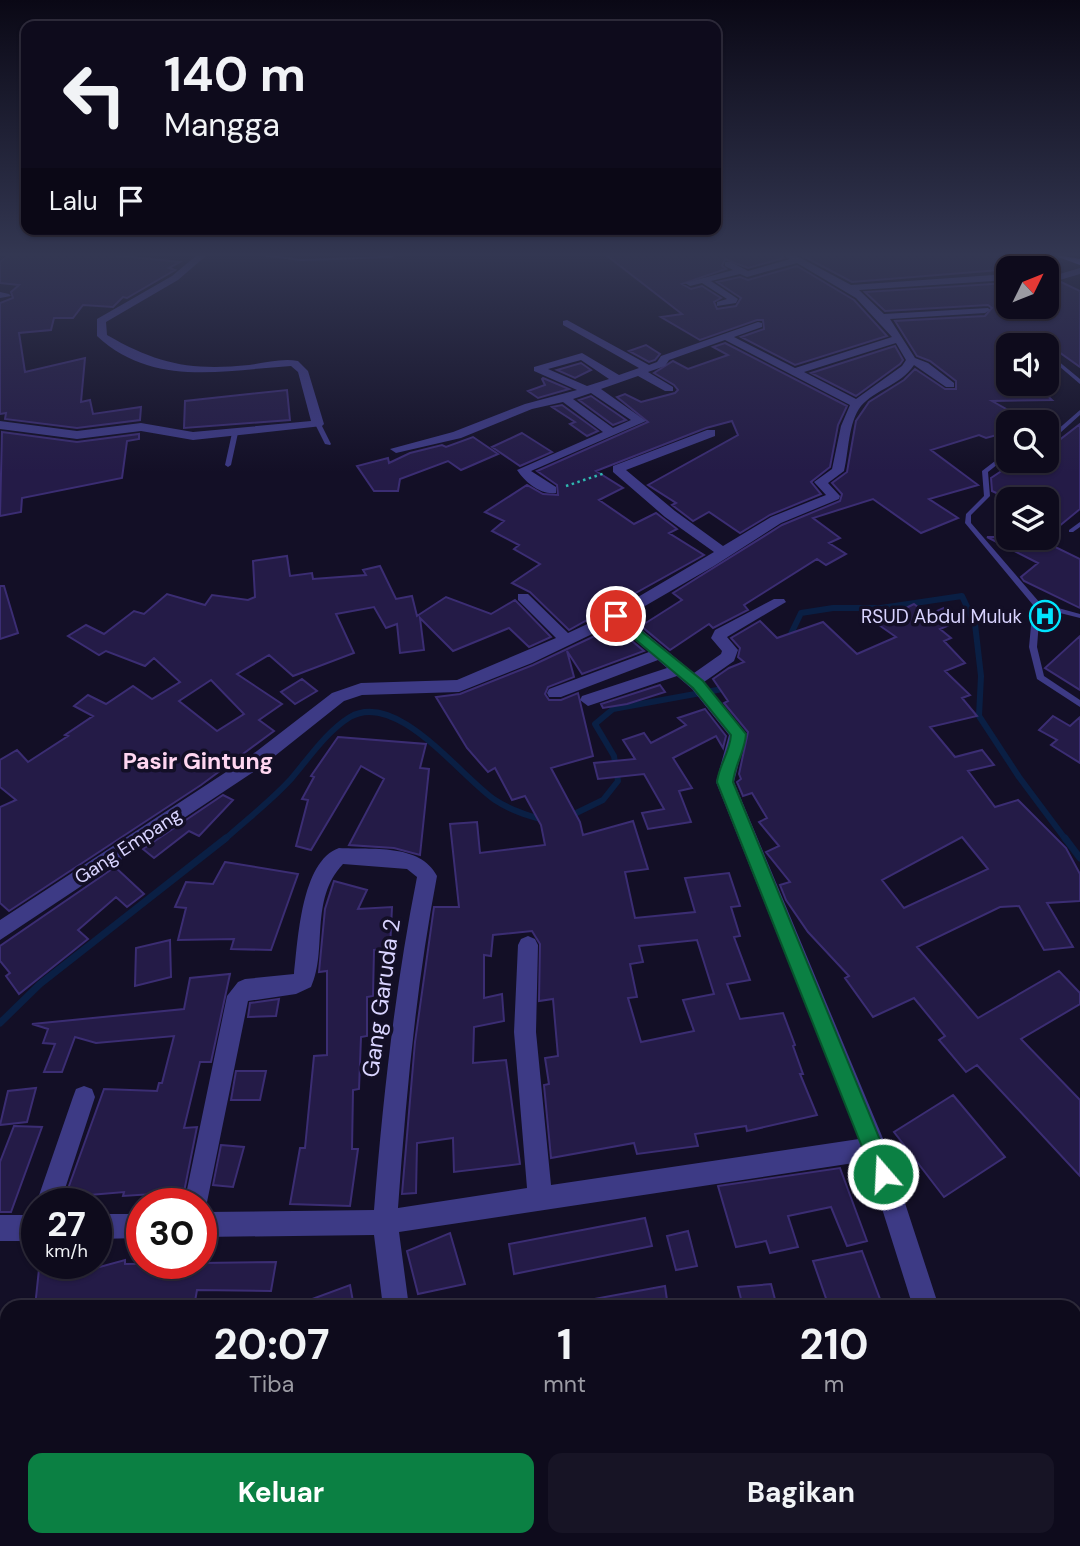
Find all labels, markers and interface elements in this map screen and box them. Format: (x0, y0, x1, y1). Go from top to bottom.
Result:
text: 140 m (164, 42, 306, 106)
icon: left (49, 49, 140, 140)
text: Mangga (164, 104, 280, 146)
icon: arrive (112, 182, 150, 220)
text: Lalu (49, 184, 98, 218)
north arrow (996, 256, 1059, 318)
map controls (996, 256, 1059, 550)
button: sound (996, 333, 1059, 396)
button: search (996, 410, 1059, 473)
button: layers (996, 487, 1059, 550)
pin (586, 586, 646, 646)
icon: arrive (597, 597, 635, 635)
hospital icon: RSUD Abdul Muluk (1028, 599, 1062, 633)
place label: RSUD Abdul Muluk (861, 604, 1022, 629)
district label: Pasir Gintung (123, 746, 273, 776)
street label: Gang Empang (70, 802, 187, 890)
street label: Gang Garuda 2 (355, 917, 407, 1079)
position arrow (846, 1137, 920, 1211)
speed limit sign: 30 (126, 1188, 217, 1279)
text: 27 (47, 1201, 86, 1247)
text: km/h (45, 1239, 88, 1263)
text: 20:07 (214, 1317, 330, 1372)
text: 1 (557, 1317, 572, 1372)
text: 210 (799, 1317, 869, 1372)
text: Tiba (249, 1369, 294, 1399)
text: mnt (543, 1369, 586, 1399)
text: m (824, 1369, 844, 1399)
button: Keluar (28, 1453, 534, 1533)
button: Bagikan (548, 1453, 1054, 1533)

